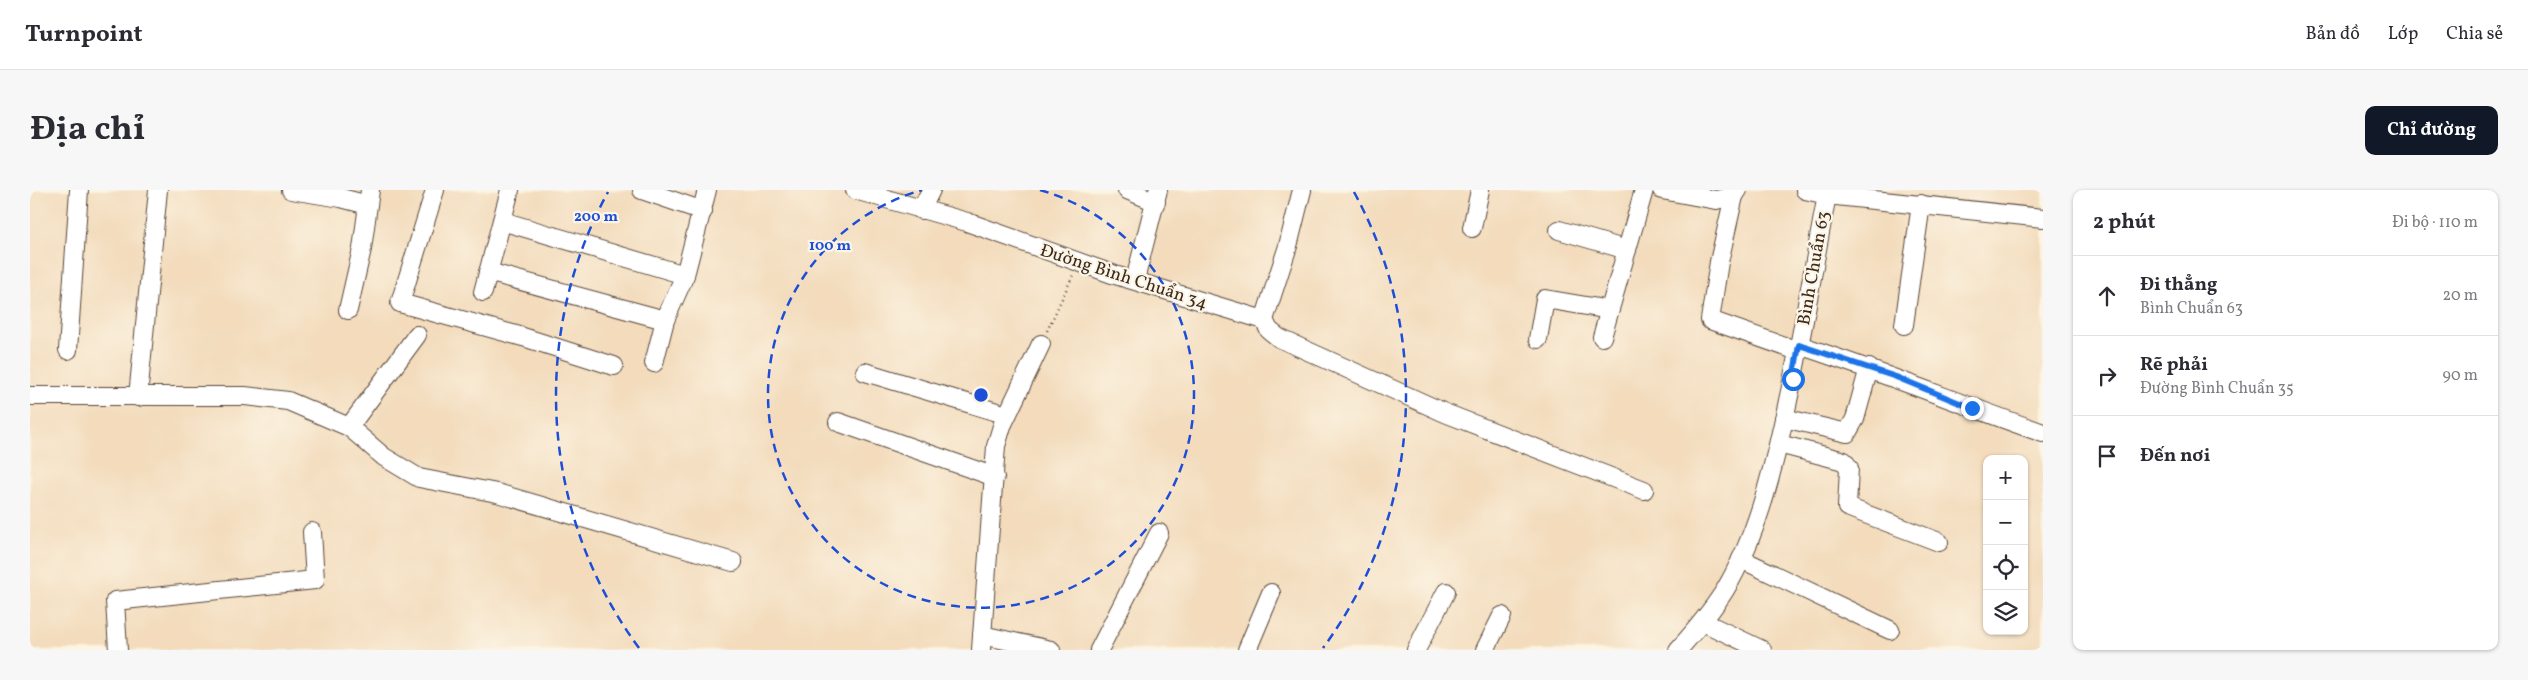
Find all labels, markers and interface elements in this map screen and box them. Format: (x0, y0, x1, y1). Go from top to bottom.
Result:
text: Turnpoint (25, 18, 143, 52)
text: Bản đồ (2306, 22, 2360, 47)
text: Lớp (2388, 22, 2418, 47)
text: Chia sẻ (2446, 22, 2503, 47)
text: Địa chỉ (30, 106, 145, 154)
button: Chỉ đường (2365, 106, 2498, 155)
text: 200 m (574, 207, 618, 228)
text: 2 phút (2093, 208, 2155, 237)
street label: Bình Chuẩn 63 (1792, 209, 1837, 327)
text: Đi bộ · 110 m (2392, 212, 2478, 234)
text: 100 m (809, 236, 852, 257)
street label: Đường Bình Chuẩn 34 (1036, 239, 1211, 316)
text: Đi thẳng (2140, 272, 2217, 298)
icon: ahead (2093, 282, 2121, 310)
text: 20 m (2443, 285, 2478, 307)
text: Bình Chuẩn 63 (2140, 298, 2243, 320)
text: Rẽ phải (2140, 352, 2208, 378)
icon: right (2093, 362, 2121, 390)
text: 90 m (2442, 365, 2478, 387)
route start (1782, 368, 1805, 391)
text: Đường Bình Chuẩn 35 (2140, 378, 2294, 400)
centre of rings (972, 386, 990, 404)
route end (1961, 397, 1984, 420)
icon: arrive (2093, 442, 2121, 470)
text: Đến nơi (2140, 443, 2210, 469)
map controls (1983, 455, 2028, 635)
button: + (1983, 455, 2028, 500)
button: − (1983, 500, 2028, 545)
button: locate (1983, 545, 2028, 590)
button: layers (1983, 590, 2028, 635)

